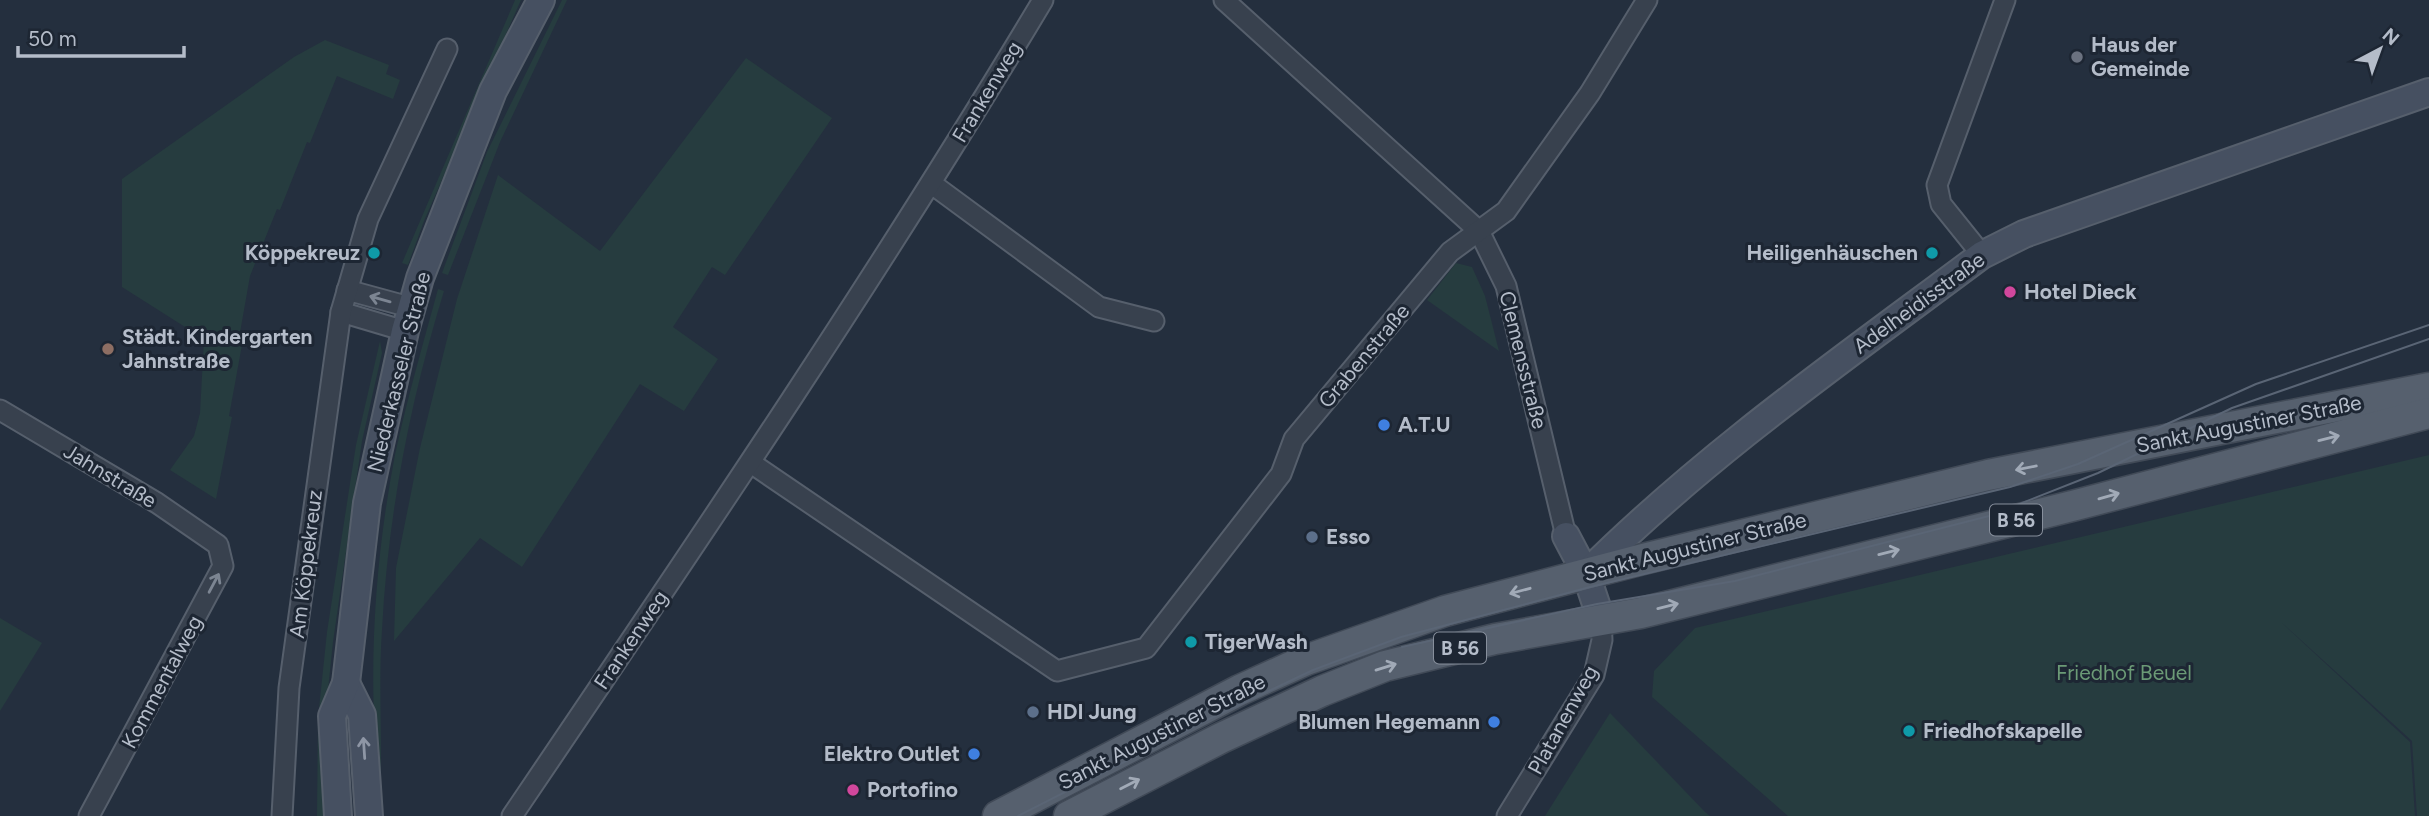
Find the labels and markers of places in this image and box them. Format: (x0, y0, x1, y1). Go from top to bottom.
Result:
place label: Haus der Gemeinde (2091, 32, 2190, 81)
marker: Haus der Gemeinde (2069, 49, 2085, 65)
place label: Köppekreuz (245, 240, 360, 265)
place label: Heiligenhäuschen (1746, 240, 1918, 265)
marker: Köppekreuz (366, 245, 382, 261)
marker: Heiligenhäuschen (1924, 245, 1940, 261)
place label: Hotel Dieck (2024, 279, 2137, 304)
marker: Hotel Dieck (2002, 284, 2018, 300)
place label: Städt. Kindergarten Jahnstraße (122, 324, 313, 373)
marker: Städt. Kindergarten Jahnstraße (100, 341, 116, 357)
place label: A.T.U (1398, 412, 1450, 437)
marker: A.T.U (1376, 417, 1392, 433)
place label: Esso (1326, 524, 1370, 549)
marker: Esso (1304, 529, 1320, 545)
place label: TigerWash (1205, 629, 1308, 654)
marker: TigerWash (1183, 634, 1199, 650)
place label: HDI Jung (1047, 699, 1137, 724)
marker: HDI Jung (1025, 704, 1041, 720)
place label: Blumen Hegemann (1298, 709, 1480, 734)
marker: Blumen Hegemann (1486, 714, 1502, 730)
place label: Friedhofskapelle (1923, 718, 2083, 743)
marker: Friedhofskapelle (1901, 723, 1917, 739)
place label: Elektro Outlet (824, 741, 960, 766)
marker: Elektro Outlet (966, 746, 982, 762)
place label: Portofino (867, 777, 958, 802)
marker: Portofino (845, 782, 861, 798)

